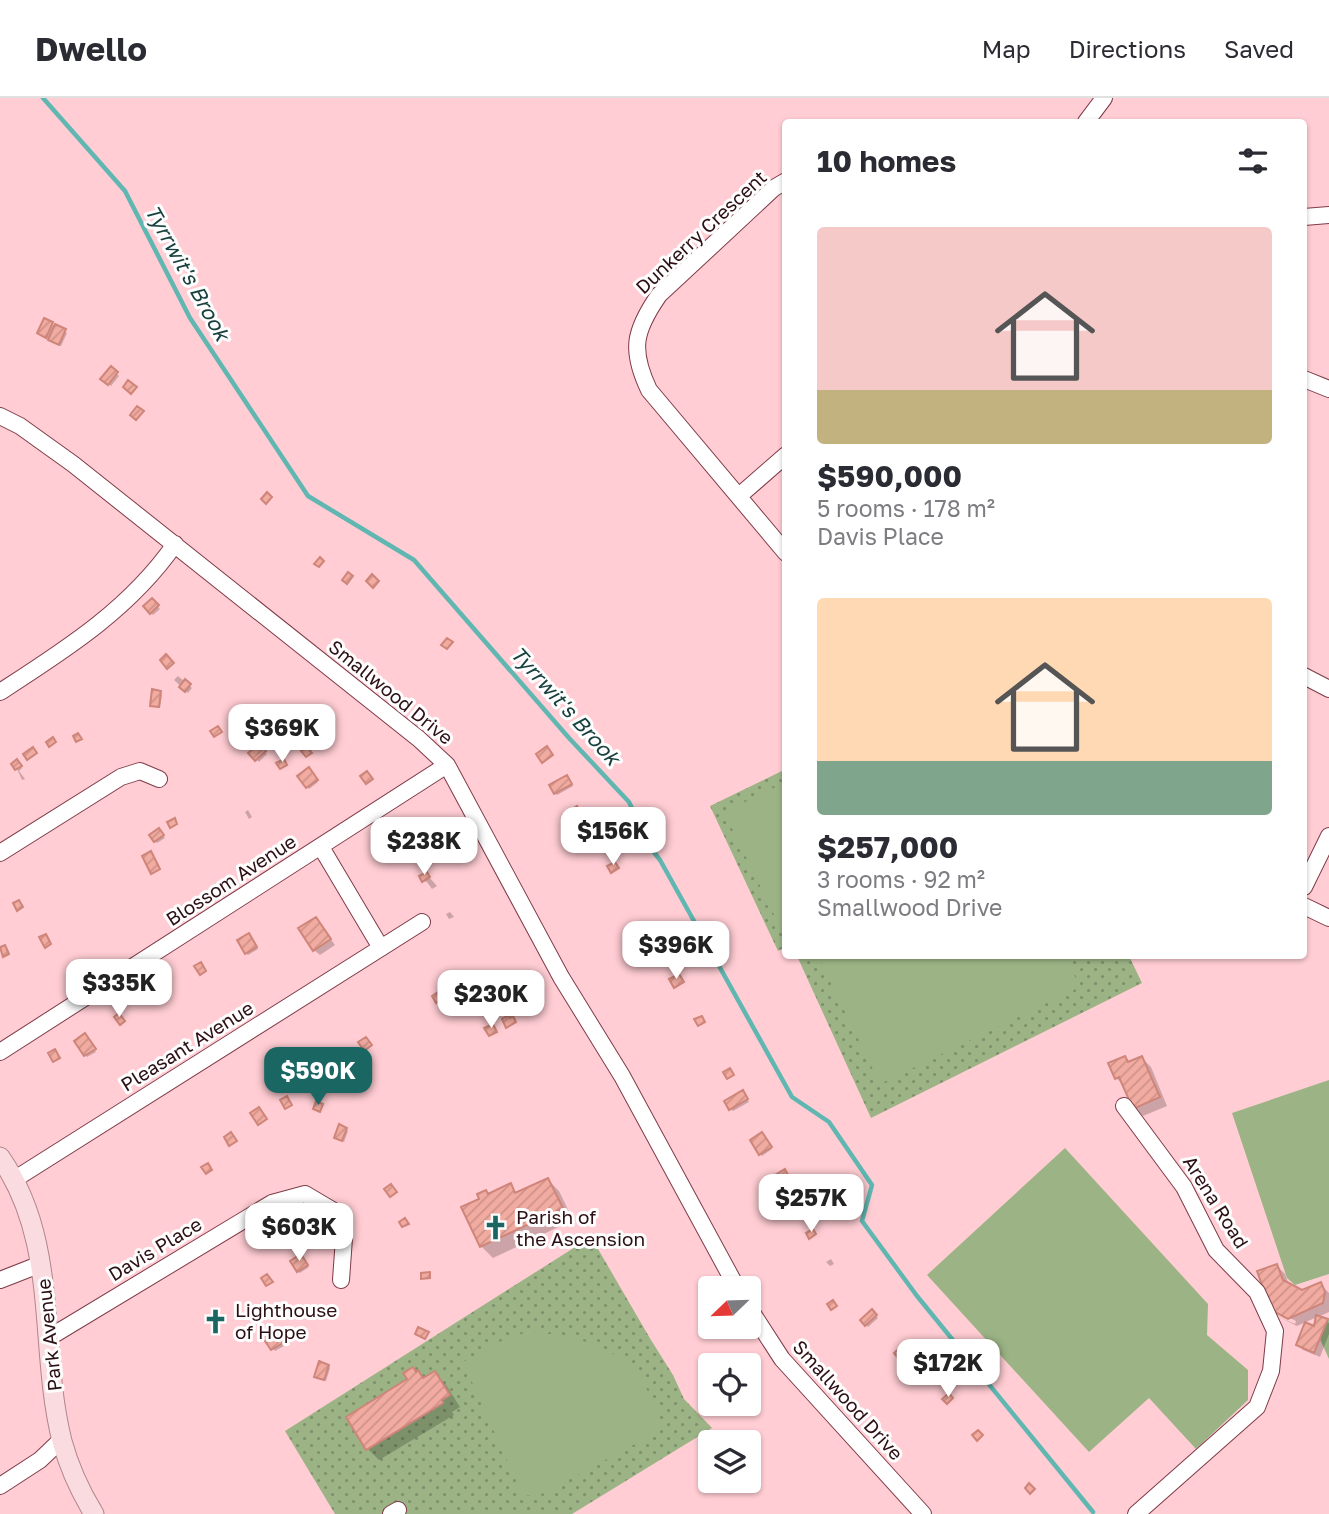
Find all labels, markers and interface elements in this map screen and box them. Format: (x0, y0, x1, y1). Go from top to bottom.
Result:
text: Dwello (35, 29, 147, 68)
text: Map (982, 34, 1031, 63)
text: Directions (1069, 34, 1186, 63)
text: Saved (1224, 34, 1294, 63)
icon: filters (1234, 142, 1272, 180)
text: 10 homes (817, 143, 956, 179)
street label: Dunkerry Crescent (631, 165, 771, 298)
water label: Tyrrwit's Brook (140, 200, 237, 347)
icon: home (982, 273, 1108, 399)
text: $590,000 (817, 458, 962, 494)
text: 5 rooms · 178 m² (817, 494, 995, 522)
text: Davis Place (817, 522, 944, 550)
street label: Smallwood Drive (325, 634, 458, 749)
water label: Tyrrwit's Brook (505, 640, 627, 772)
icon: home (982, 644, 1108, 770)
pin: $369K (233, 704, 331, 764)
text: $369K (244, 713, 320, 741)
pin: $156K (564, 808, 662, 867)
text: $156K (577, 816, 649, 844)
pin: $238K (375, 818, 473, 877)
text: $238K (387, 826, 461, 854)
street label: Blossom Avenue (161, 829, 300, 930)
text: $257,000 (817, 829, 958, 865)
text: 3 rooms · 92 m² (817, 865, 985, 893)
text: Smallwood Drive (817, 893, 1002, 921)
pin: $396K (627, 922, 725, 981)
text: $396K (638, 930, 714, 958)
pin: $335K (70, 960, 168, 1019)
text: $335K (82, 968, 156, 996)
pin: $230K (442, 970, 540, 1030)
text: $230K (453, 979, 529, 1007)
street label: Pleasant Avenue (116, 996, 257, 1096)
pin: $590K (269, 1048, 367, 1107)
text: $590K (280, 1056, 356, 1084)
street label: Arena Road (1179, 1151, 1254, 1252)
pin: $257K (762, 1174, 860, 1234)
text: $257K (775, 1183, 847, 1211)
pin: $603K (250, 1204, 348, 1263)
place label: Parish of the Ascension (516, 1205, 645, 1250)
street label: Davis Place (104, 1212, 206, 1285)
text: $603K (261, 1212, 337, 1240)
church icon: Parish of the Ascension (482, 1214, 510, 1242)
north arrow (698, 1276, 761, 1339)
map controls (698, 1276, 761, 1493)
street label: Park Avenue (31, 1278, 66, 1392)
place label: Lighthouse of Hope (235, 1298, 337, 1343)
church icon: Lighthouse of Hope (201, 1307, 229, 1335)
street label: Smallwood Drive (789, 1335, 908, 1464)
pin: $172K (899, 1340, 997, 1399)
text: $172K (913, 1348, 983, 1376)
button: locate (698, 1353, 761, 1416)
button: layers (698, 1430, 761, 1493)

